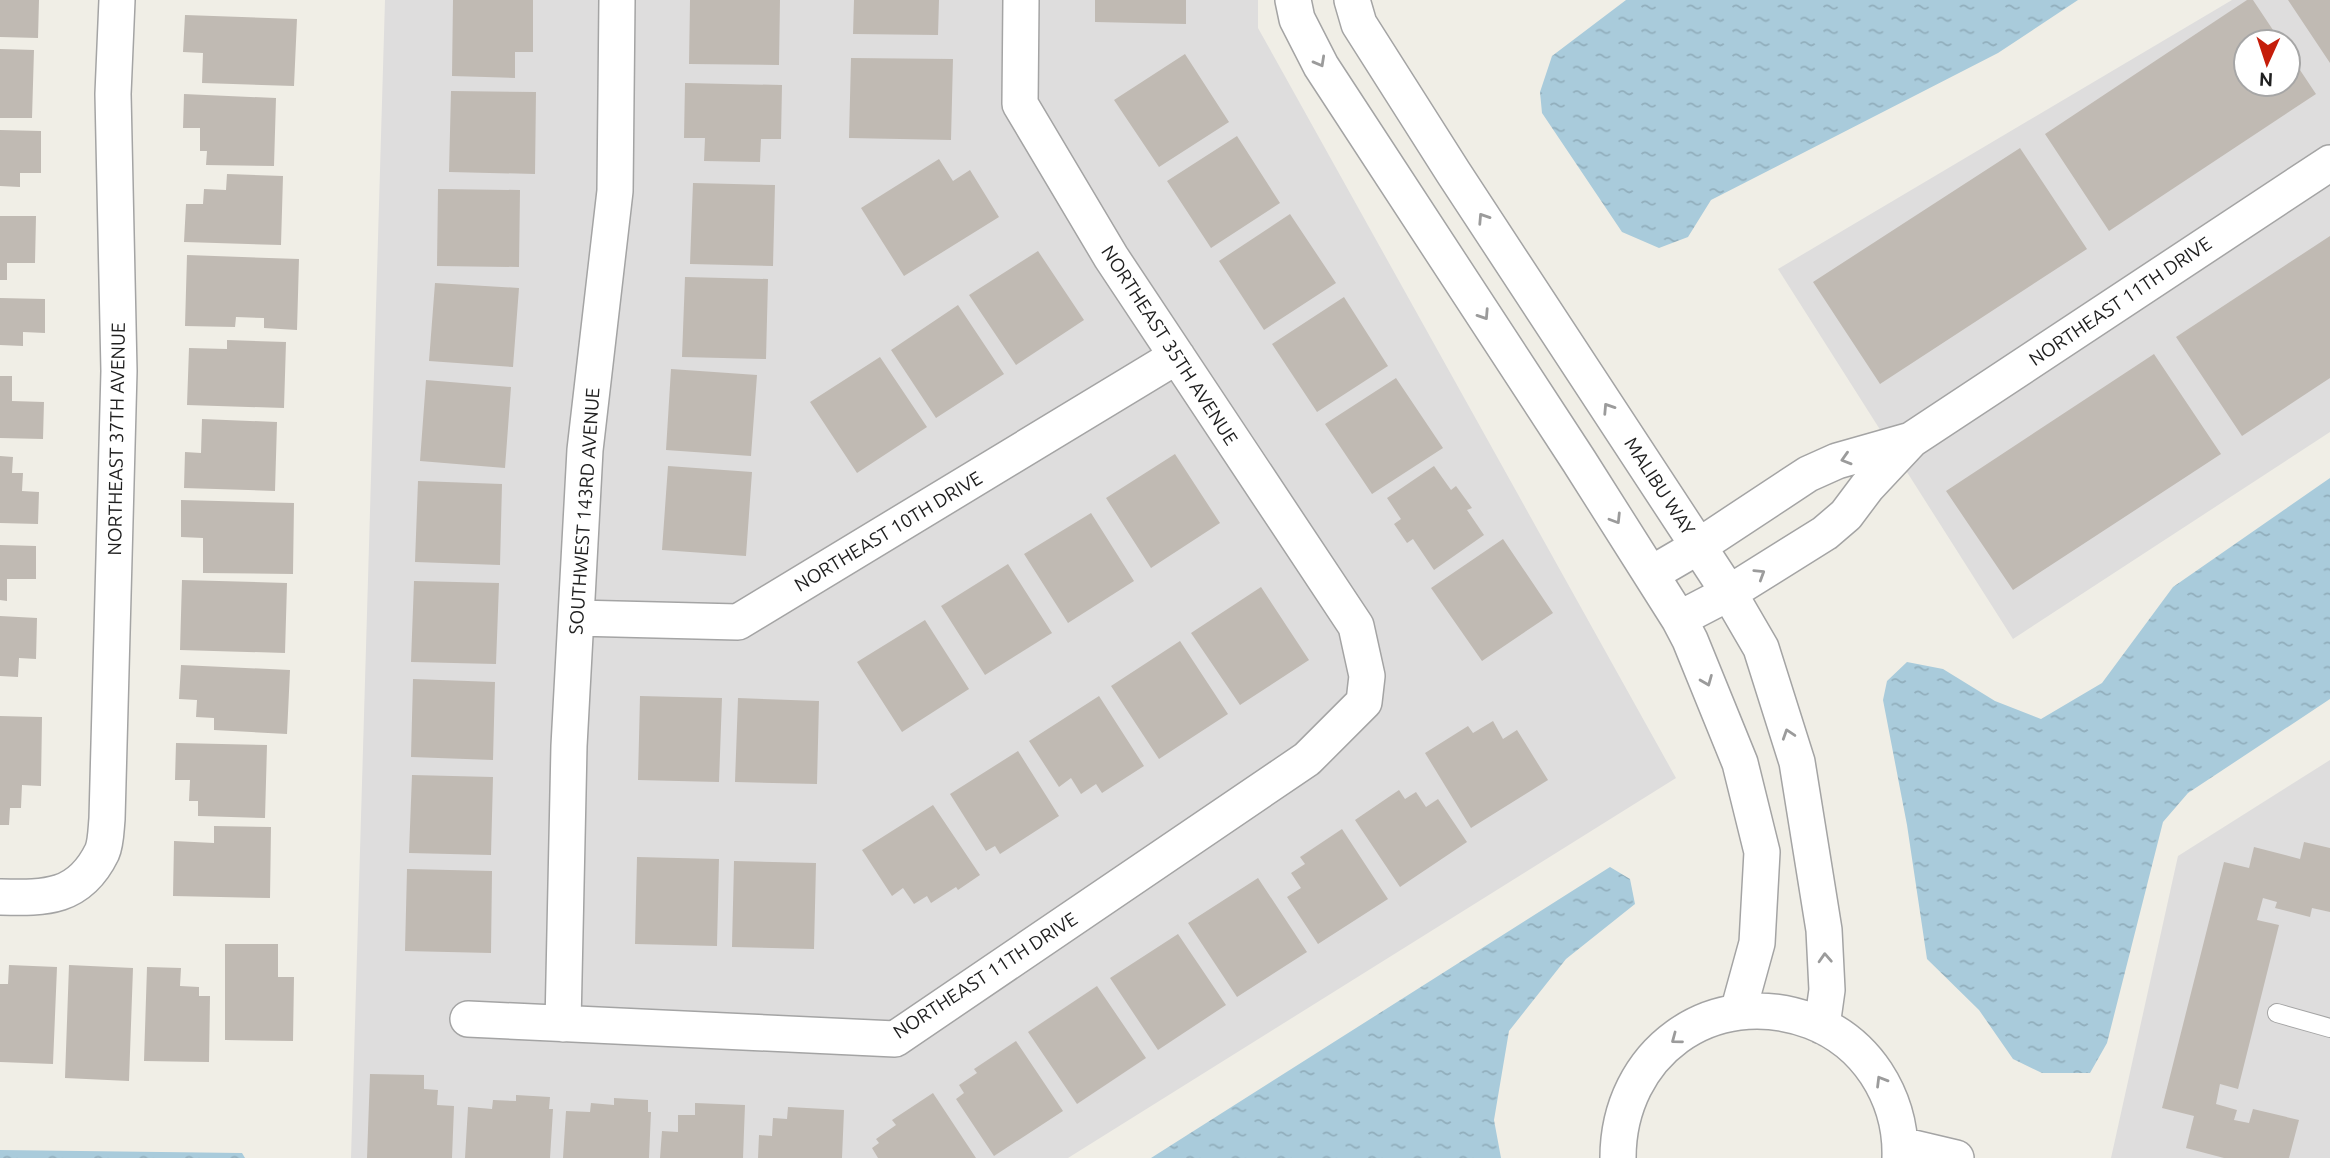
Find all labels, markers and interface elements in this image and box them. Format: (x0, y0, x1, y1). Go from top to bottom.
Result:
north arrow (2232, 28, 2302, 98)
one-way arrow (1311, 55, 1325, 68)
text: N (2258, 69, 2274, 91)
one-way arrow (1479, 213, 1492, 226)
street label: NORTHEAST 11TH DRIVE (2025, 232, 2215, 370)
street label: NORTHEAST 35TH AVENUE (1097, 241, 1243, 449)
one-way arrow (1475, 307, 1488, 320)
street label: NORTHEAST 37TH AVENUE (103, 322, 129, 556)
street label: SOUTHWEST 143RD AVENUE (564, 387, 604, 635)
one-way arrow (1604, 403, 1617, 416)
street label: MALIBU WAY (1620, 433, 1700, 539)
one-way arrow (1840, 451, 1852, 466)
street label: NORTHEAST 10TH DRIVE (790, 466, 986, 596)
one-way arrow (1607, 511, 1620, 524)
one-way arrow (1752, 569, 1765, 582)
one-way arrow (1698, 674, 1712, 686)
one-way arrow (1782, 728, 1796, 740)
street label: NORTHEAST 11TH DRIVE (889, 907, 1081, 1043)
one-way arrow (1818, 952, 1833, 963)
one-way arrow (1671, 1030, 1684, 1043)
one-way arrow (1876, 1075, 1889, 1088)

